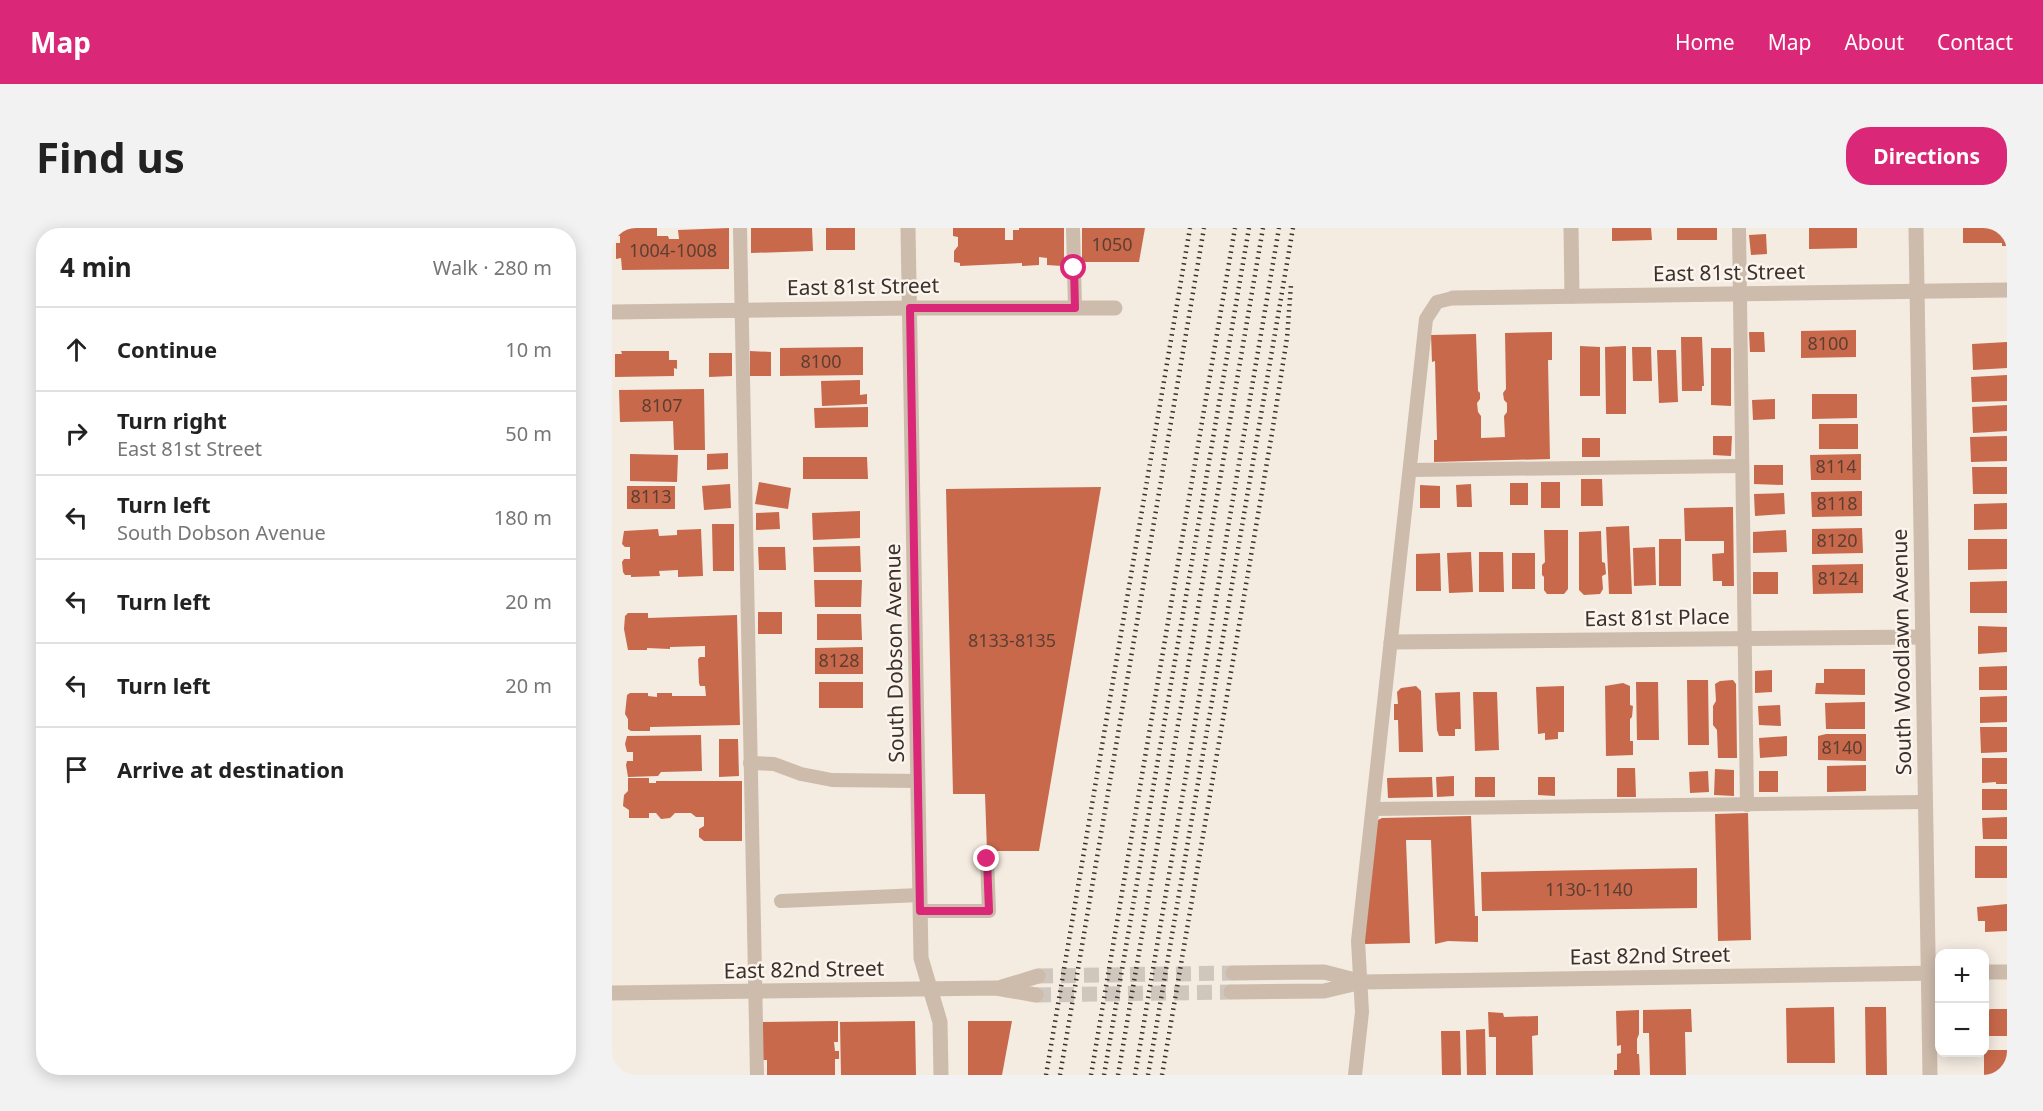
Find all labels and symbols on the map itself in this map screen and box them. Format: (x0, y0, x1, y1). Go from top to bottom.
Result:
house number: 1050 (1091, 232, 1133, 256)
house number: 1004-1008 (629, 238, 717, 262)
route start (1060, 254, 1086, 280)
street label: East 81st Street (1653, 257, 1806, 287)
street label: East 81st Street (787, 271, 940, 301)
house number: 8100 (1807, 331, 1849, 355)
house number: 8100 (800, 349, 842, 373)
house number: 8107 (641, 393, 683, 417)
house number: 8114 (1815, 454, 1857, 478)
house number: 8113 (630, 484, 672, 508)
house number: 8118 (1816, 491, 1858, 515)
house number: 8120 (1816, 528, 1858, 552)
street label: South Woodlawn Avenue (1885, 529, 1917, 776)
street label: South Dobson Avenue (878, 543, 910, 763)
house number: 8124 (1817, 566, 1859, 590)
street label: East 81st Place (1584, 602, 1730, 632)
house number: 8133-8135 (968, 628, 1056, 652)
house number: 8128 (818, 648, 860, 672)
house number: 8140 (1821, 735, 1863, 759)
route end (973, 845, 999, 871)
house number: 1130-1140 (1545, 877, 1633, 901)
street label: East 82nd Street (1569, 940, 1731, 970)
street label: East 82nd Street (723, 954, 885, 984)

